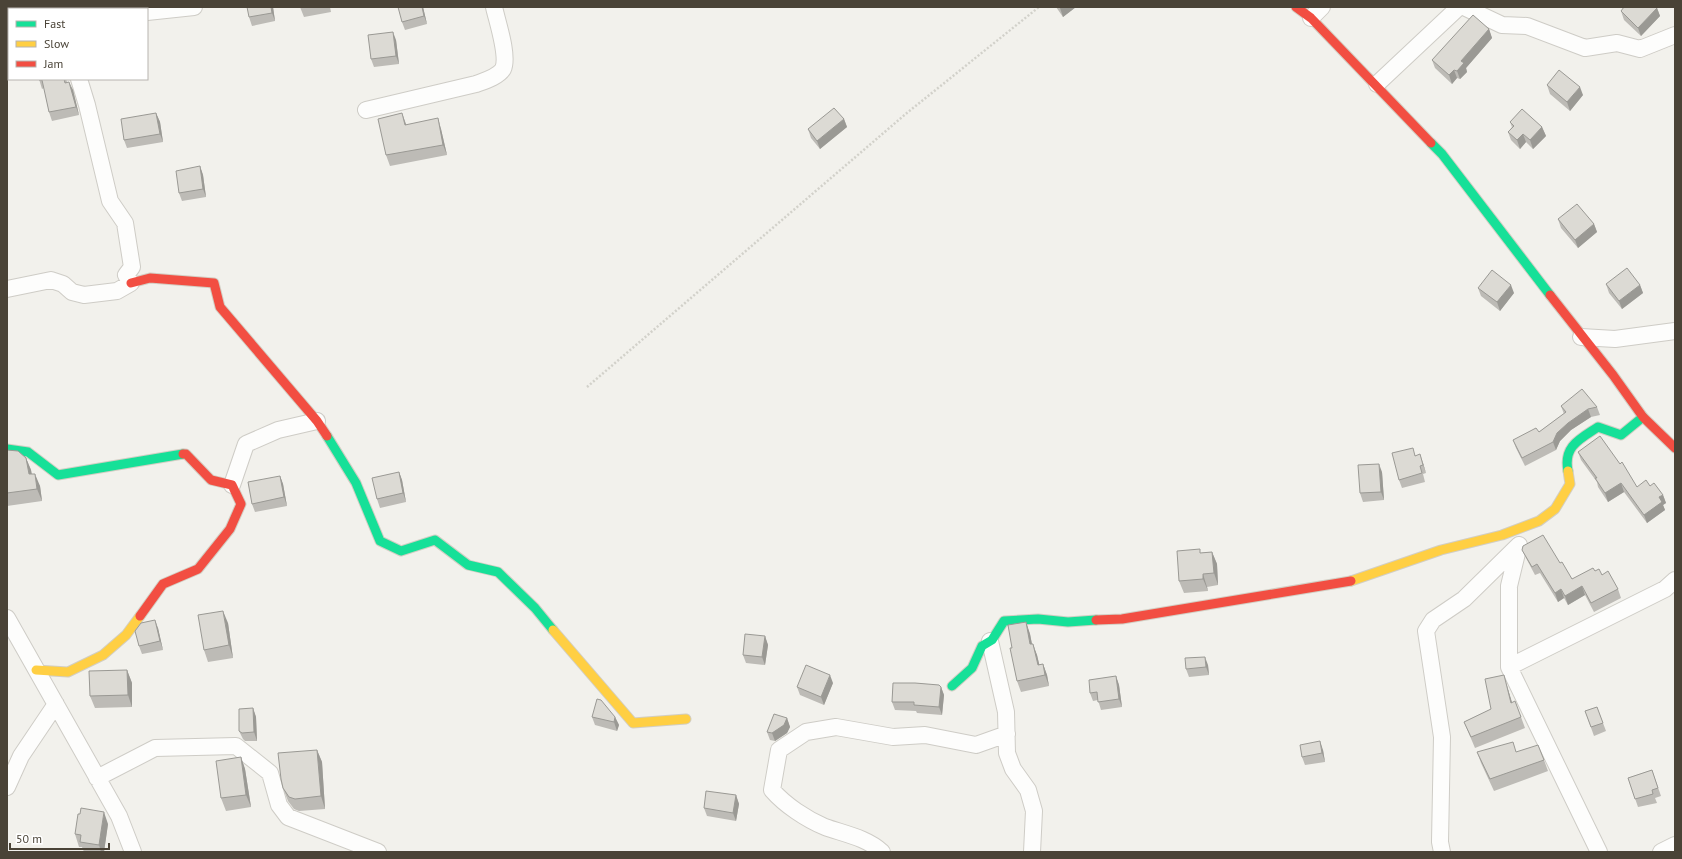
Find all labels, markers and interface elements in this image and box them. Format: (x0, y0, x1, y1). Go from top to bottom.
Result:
legend (8, 8, 148, 80)
text: Fast (44, 16, 65, 31)
text: Slow (44, 36, 69, 51)
text: Jam (43, 56, 63, 71)
scale bar (10, 825, 109, 851)
text: 50 m (16, 831, 42, 846)

